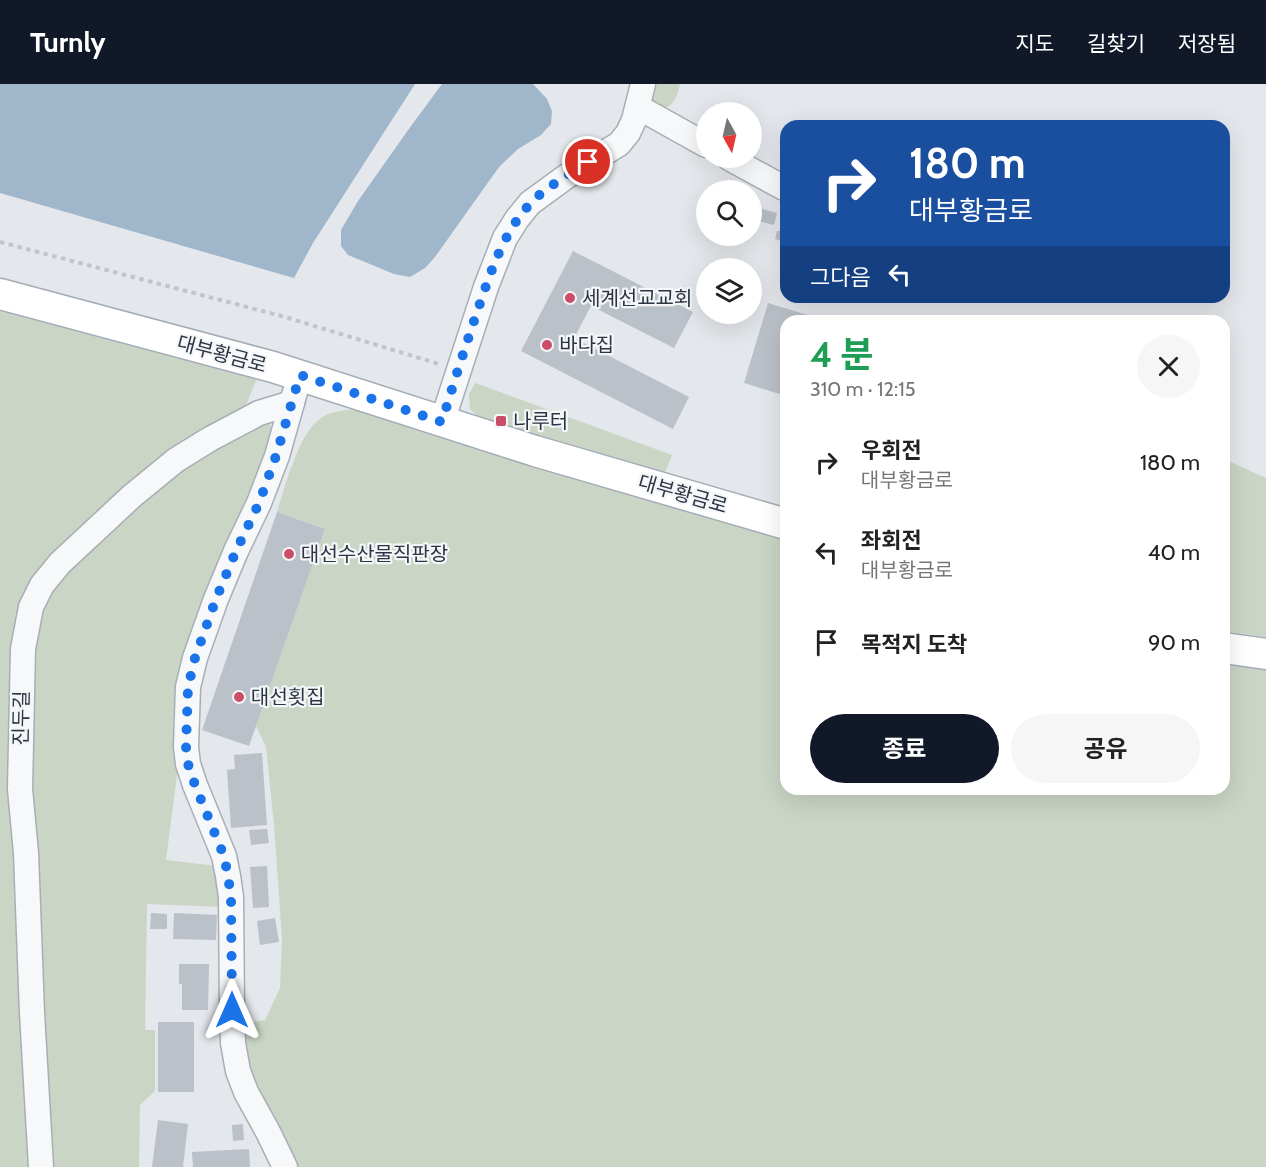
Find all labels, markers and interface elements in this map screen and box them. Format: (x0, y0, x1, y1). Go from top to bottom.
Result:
text: Turnly (30, 25, 106, 59)
text: 지도 (1015, 31, 1054, 56)
text: 길찾기 (1087, 31, 1145, 56)
text: 저장됨 (1178, 31, 1236, 56)
north arrow (696, 102, 762, 168)
map controls (696, 102, 762, 324)
pin (562, 136, 613, 187)
text: 180 m (909, 137, 1025, 189)
icon: right (810, 144, 888, 222)
icon: arrive (571, 145, 604, 178)
button: search (696, 180, 762, 246)
text: 대부황금로 (909, 194, 1033, 227)
button: layers (696, 258, 762, 324)
icon: left (883, 258, 916, 291)
text: 그다음 (810, 264, 871, 291)
place label: 세계선교교회 (582, 286, 692, 310)
marker: 세계선교교회 (563, 291, 577, 305)
street label: 대부황금로 (174, 331, 270, 377)
text: 4 분 (810, 332, 874, 376)
place label: 바다집 (559, 333, 614, 357)
button: close (1137, 335, 1200, 398)
marker: 바다집 (540, 338, 554, 352)
text: 310 m · 12:15 (810, 377, 916, 401)
place label: 나루터 (513, 409, 568, 433)
marker: 나루터 (494, 414, 508, 428)
text: 우회전 (861, 437, 922, 464)
icon: right (810, 446, 843, 479)
text: 180 m (1140, 449, 1200, 476)
text: 대부황금로 (861, 468, 953, 492)
street label: 대부황금로 (635, 470, 731, 518)
text: 좌회전 (861, 527, 922, 554)
icon: left (810, 536, 843, 569)
text: 40 m (1148, 539, 1200, 566)
place label: 대선수산물직판장 (301, 542, 448, 566)
marker: 대선수산물직판장 (282, 547, 296, 561)
text: 대부황금로 (861, 558, 953, 582)
icon: arrive (810, 626, 843, 659)
text: 90 m (1148, 629, 1200, 656)
text: 목적지 도착 (861, 631, 967, 658)
place label: 대선횟집 (251, 685, 325, 709)
street label: 진두길 (9, 690, 33, 746)
marker: 대선횟집 (232, 690, 246, 704)
button: 종료 (810, 714, 999, 783)
button: 공유 (1011, 714, 1200, 783)
position arrow (200, 978, 264, 1042)

